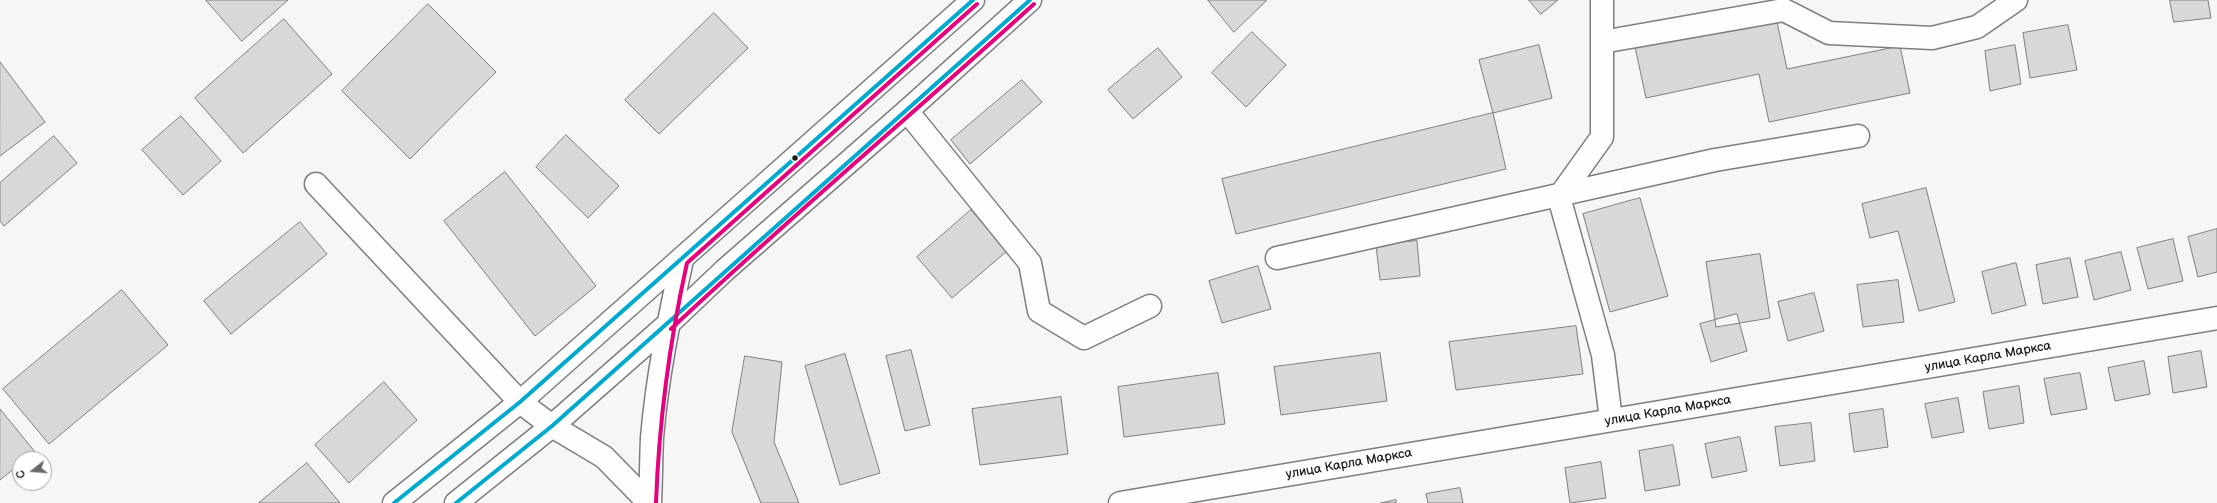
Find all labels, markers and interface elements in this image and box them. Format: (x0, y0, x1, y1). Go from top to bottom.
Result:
unlabelled marker (790, 153, 800, 163)
street label: улица Карла Маркса (1924, 338, 2052, 376)
street label: улица Карла Маркса (1604, 392, 1732, 430)
street label: улица Карла Маркса (1285, 445, 1413, 483)
north arrow (12, 451, 52, 491)
text: С (14, 469, 28, 480)

